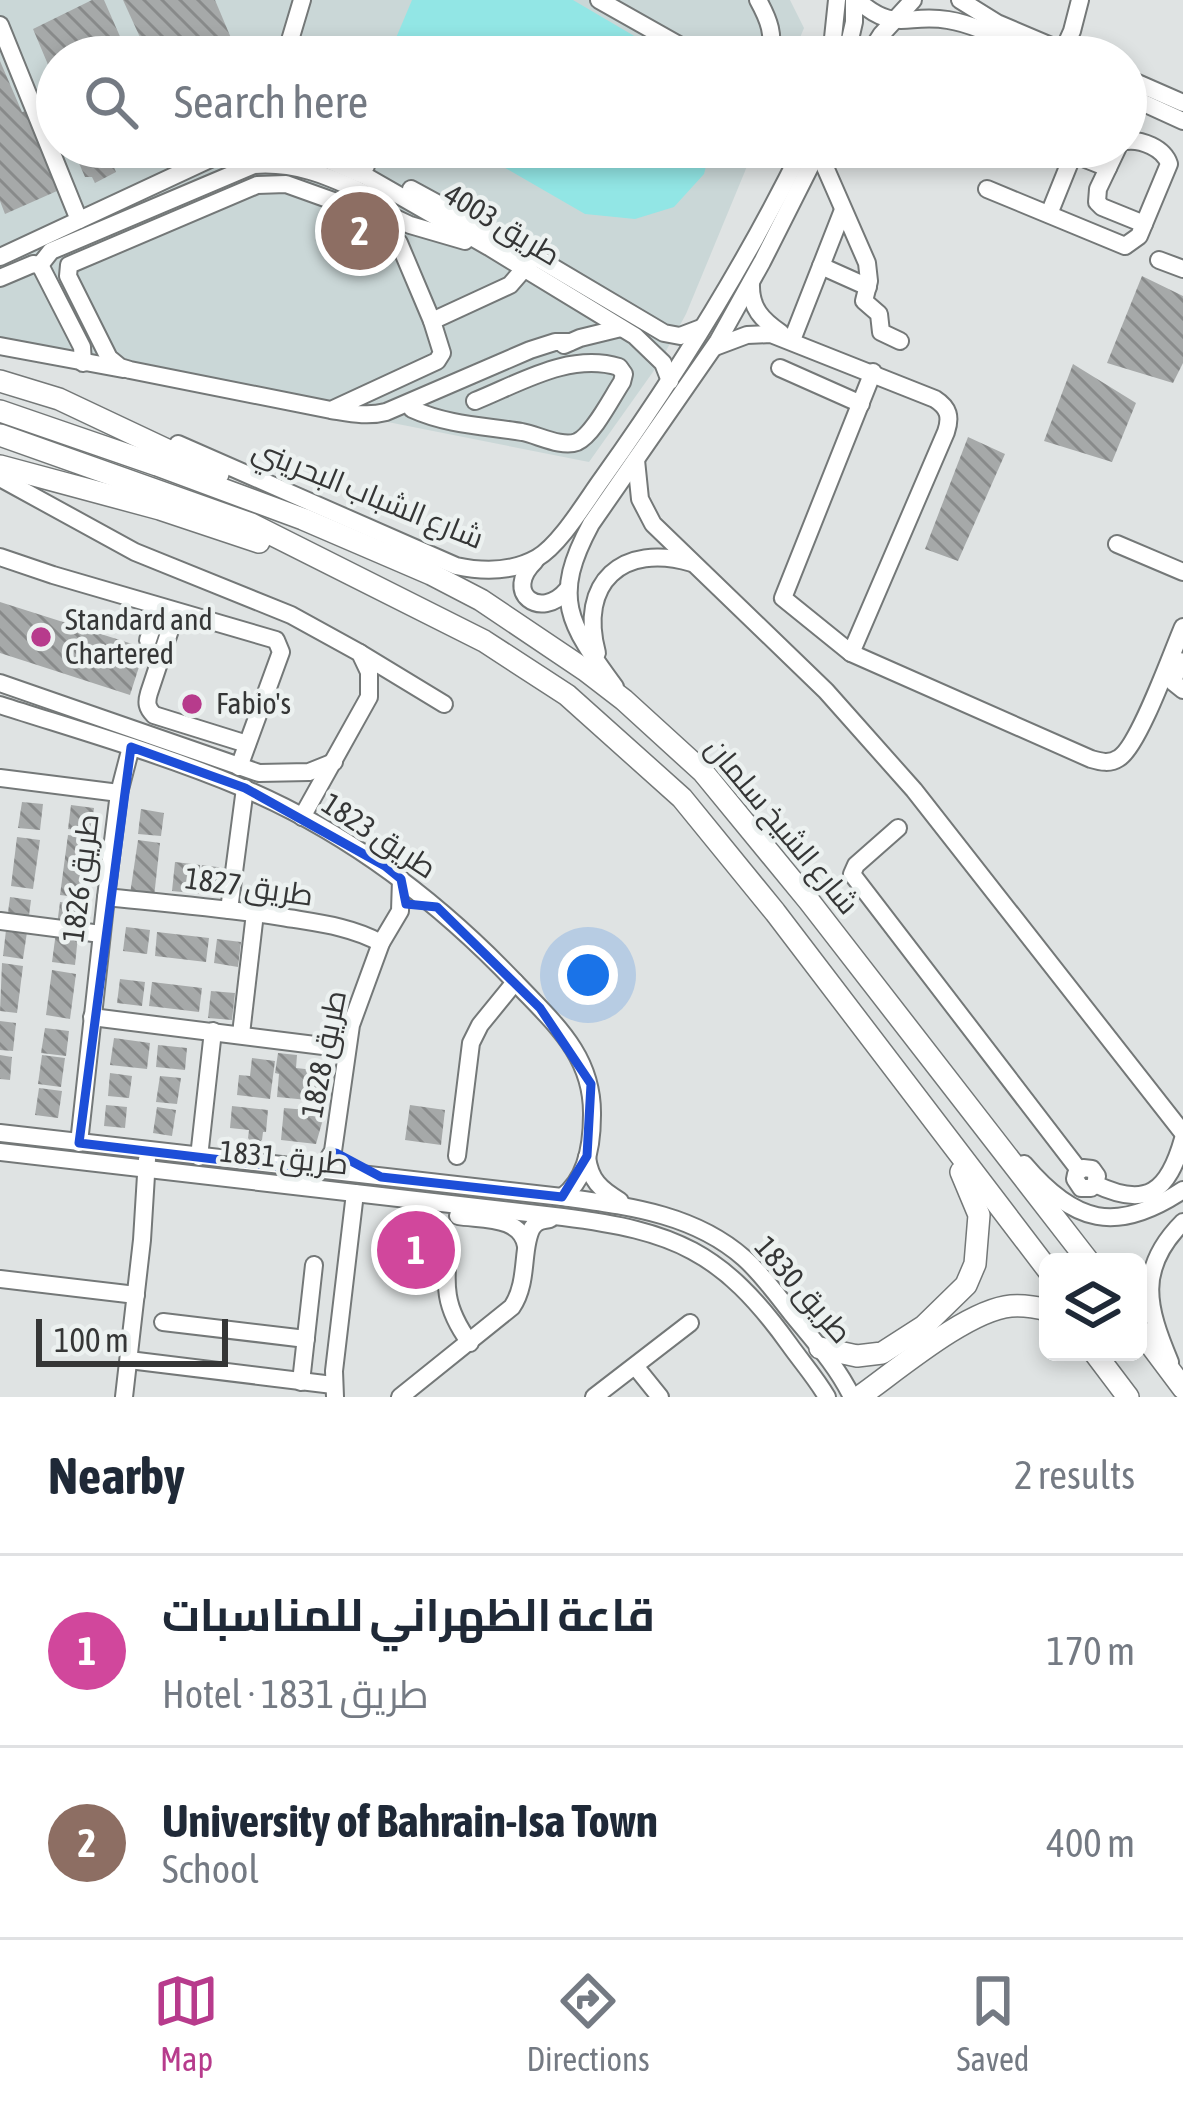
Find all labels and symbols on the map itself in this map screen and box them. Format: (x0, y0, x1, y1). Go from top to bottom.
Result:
street label: طريق 4003 (437, 176, 567, 274)
pin: 2 (321, 186, 399, 276)
street label: شارع الشباب البحريني (245, 431, 489, 561)
place label: Standard and Chartered (65, 602, 213, 670)
marker: Standard and Chartered (28, 624, 54, 650)
place label: Fabio's (216, 686, 291, 720)
marker: Fabio's (179, 691, 205, 717)
street label: شارع الشيخ سلمان (696, 730, 866, 923)
street label: طريق 1823 (315, 786, 443, 886)
street label: طريق 1826 (55, 812, 107, 944)
street label: طريق 1827 (183, 860, 315, 914)
your location (558, 945, 618, 1005)
street label: طريق 1828 (294, 987, 354, 1121)
street label: طريق 1831 (218, 1133, 350, 1183)
pin: 1 (377, 1205, 455, 1295)
street label: طريق 1830 (747, 1229, 859, 1351)
scale bar (36, 1313, 228, 1366)

